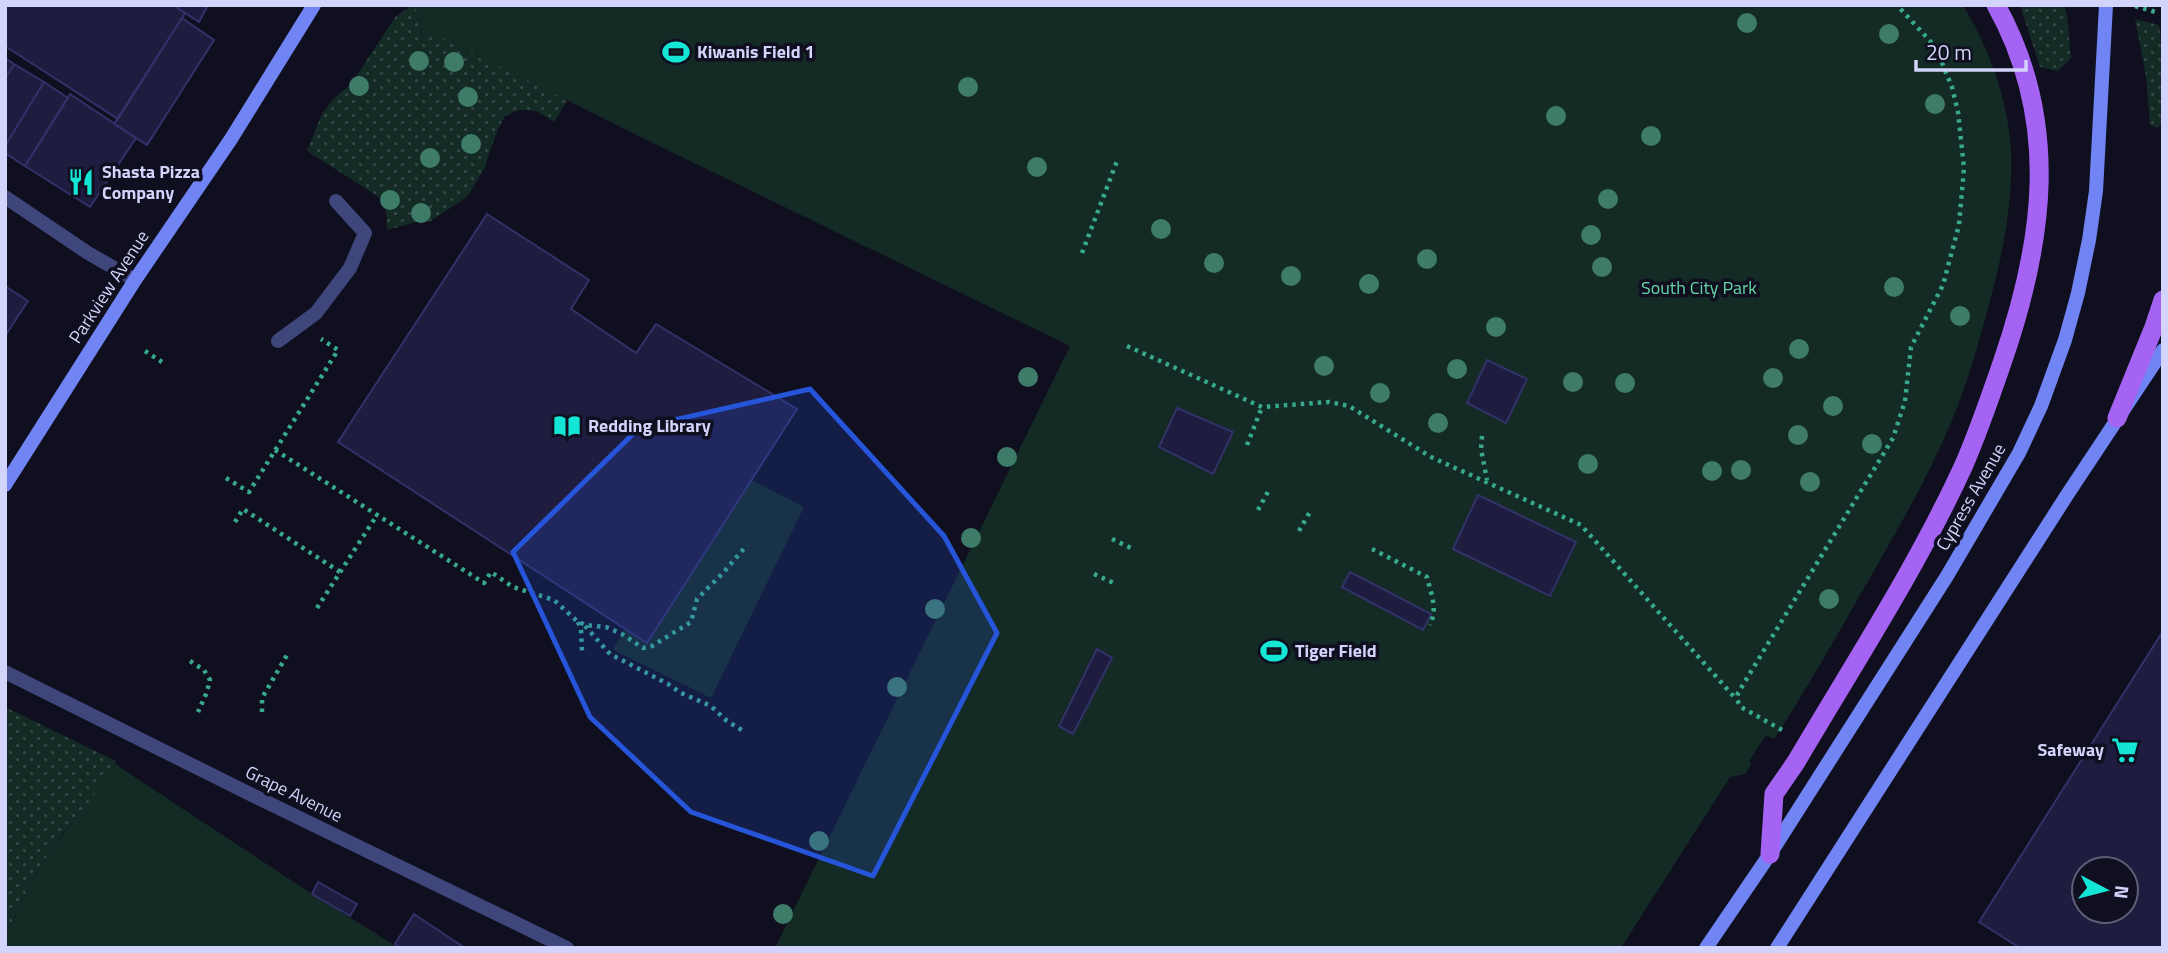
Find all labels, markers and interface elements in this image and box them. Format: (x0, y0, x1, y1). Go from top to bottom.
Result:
scale bar (1916, 28, 2026, 72)
text: 20 m (1926, 36, 1972, 68)
sports icon: Kiwanis Field 1 (661, 37, 691, 67)
place label: Kiwanis Field 1 (697, 38, 815, 65)
place label: Shasta Pizza Company (102, 158, 200, 206)
restaurant icon: Shasta Pizza Company (66, 167, 96, 197)
street label: Parkview Avenue (62, 225, 155, 349)
park label: South City Park (1641, 274, 1757, 301)
library icon: Redding Library (552, 411, 582, 441)
place label: Redding Library (588, 412, 711, 439)
street label: Cypress Avenue (1929, 438, 2012, 555)
sports icon: Tiger Field (1259, 636, 1289, 666)
place label: Tiger Field (1295, 637, 1377, 664)
supermarket icon: Safeway (2110, 735, 2140, 765)
place label: Safeway (2038, 736, 2104, 763)
street label: Grape Avenue (241, 758, 347, 829)
north arrow (2070, 855, 2140, 925)
text: N (2107, 884, 2138, 900)

